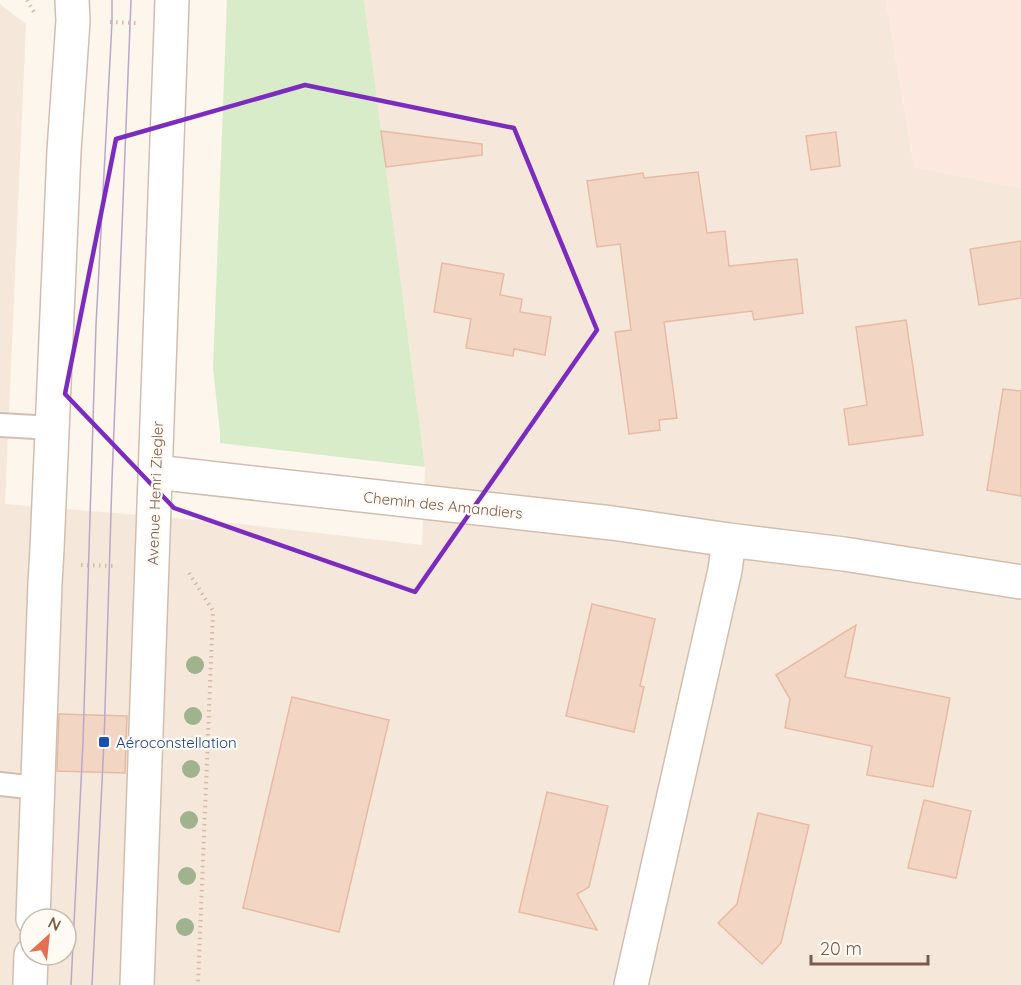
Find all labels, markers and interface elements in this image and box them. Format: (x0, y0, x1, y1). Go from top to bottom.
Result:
street label: Avenue Henri Ziegler (143, 420, 167, 566)
street label: Chemin des Amandiers (363, 487, 523, 523)
place label: Aéroconstellation (116, 733, 237, 752)
marker: Aéroconstellation (97, 735, 111, 749)
north arrow (18, 907, 78, 967)
text: N (45, 912, 65, 935)
scale bar (811, 928, 928, 966)
text: 20 m (820, 937, 862, 960)

